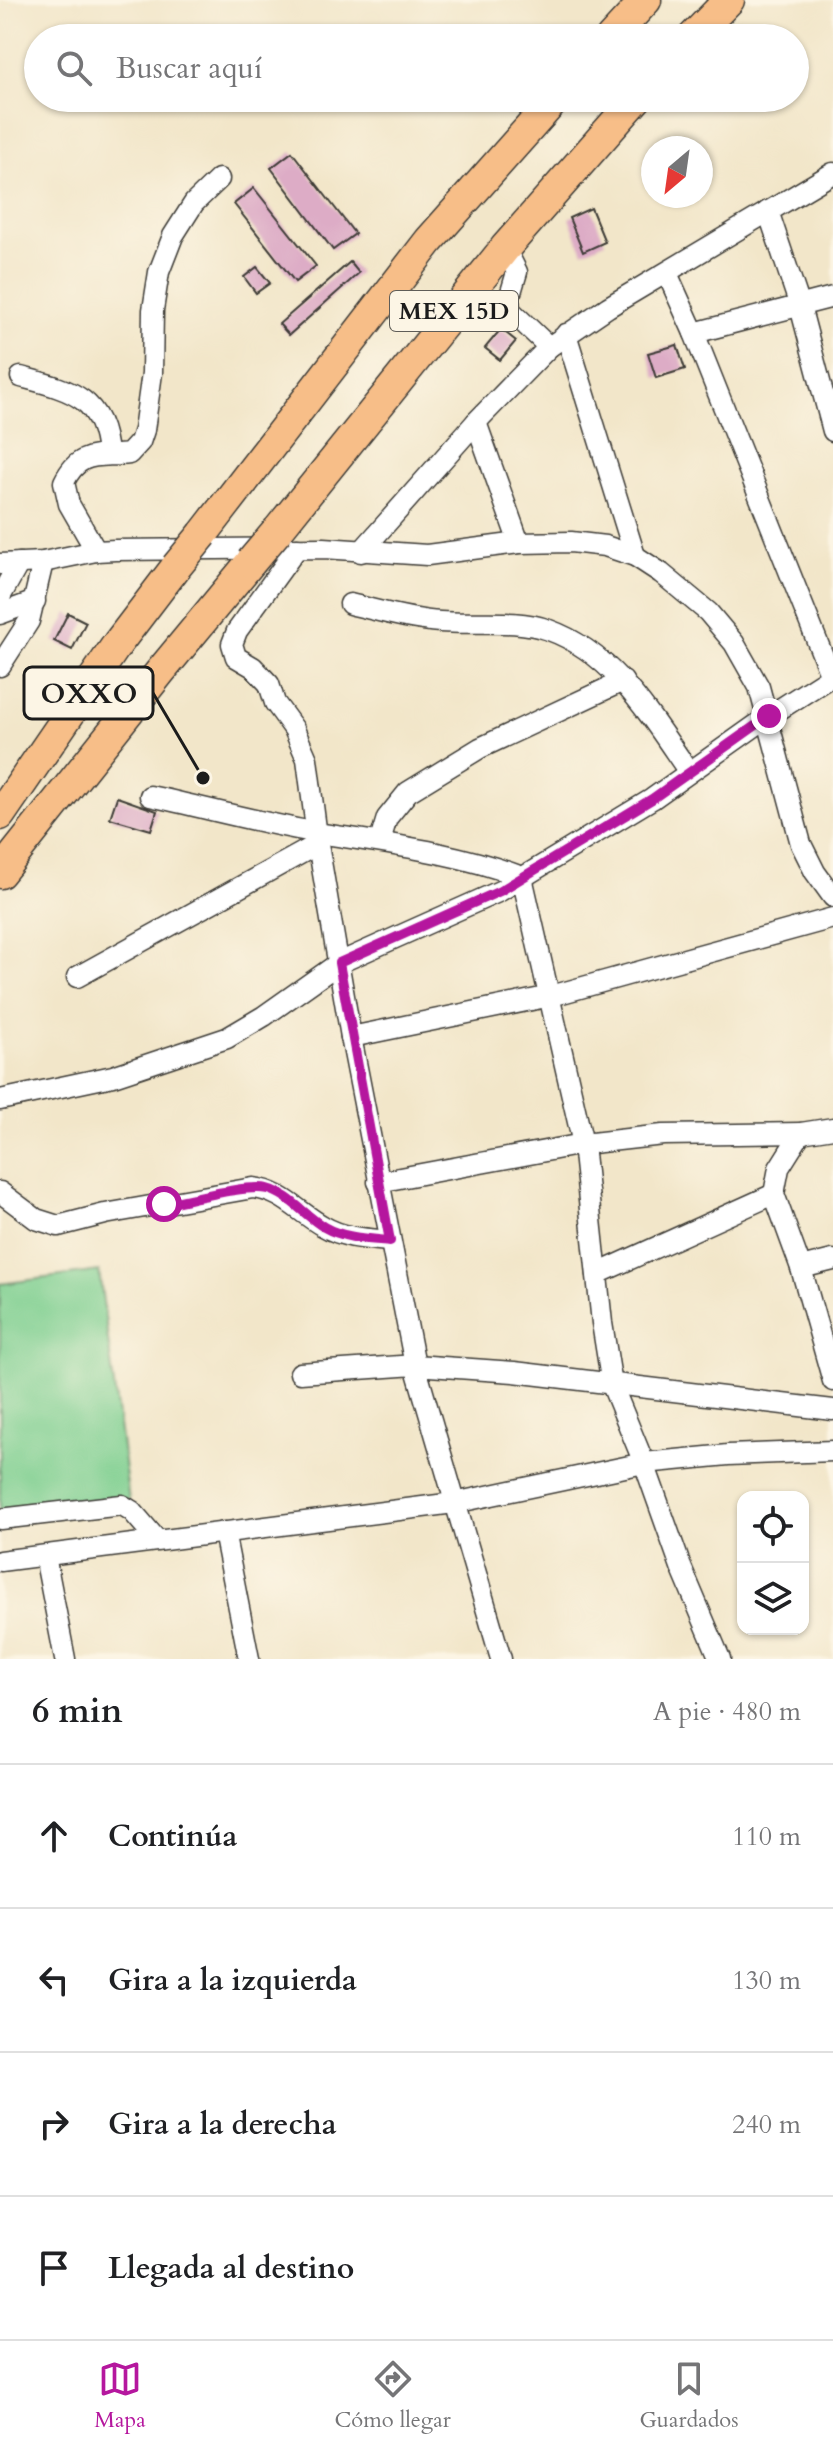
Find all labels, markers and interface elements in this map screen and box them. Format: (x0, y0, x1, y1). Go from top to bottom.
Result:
search box (24, 24, 809, 112)
icon: search (52, 46, 96, 90)
text: Buscar aquí (116, 48, 262, 89)
north arrow (641, 136, 713, 208)
road number: MEX 15D (390, 291, 518, 331)
callout: OXXO (24, 667, 153, 719)
text: OXXO (40, 675, 138, 713)
route end (751, 698, 787, 734)
route start (146, 1186, 182, 1222)
map controls (737, 1491, 809, 1635)
button: locate (737, 1491, 809, 1563)
button: layers (737, 1563, 809, 1635)
text: 6 min (32, 1688, 123, 1734)
text: A pie · 480 m (653, 1694, 801, 1729)
icon: ahead (32, 1814, 76, 1858)
text: Continúa (108, 1816, 238, 1857)
text: 110 m (732, 1819, 801, 1854)
icon: left (32, 1958, 76, 2002)
text: Gira a la izquierda (108, 1960, 357, 2001)
text: 130 m (732, 1963, 801, 1998)
icon: right (32, 2102, 76, 2146)
text: Gira a la derecha (108, 2104, 337, 2145)
text: 240 m (732, 2107, 801, 2142)
icon: arrive (32, 2246, 76, 2290)
text: Llegada al destino (108, 2248, 354, 2289)
tab: Mapa (94, 2357, 146, 2435)
tab: Cómo llegar (335, 2357, 451, 2435)
tab: Guardados (639, 2357, 739, 2435)

